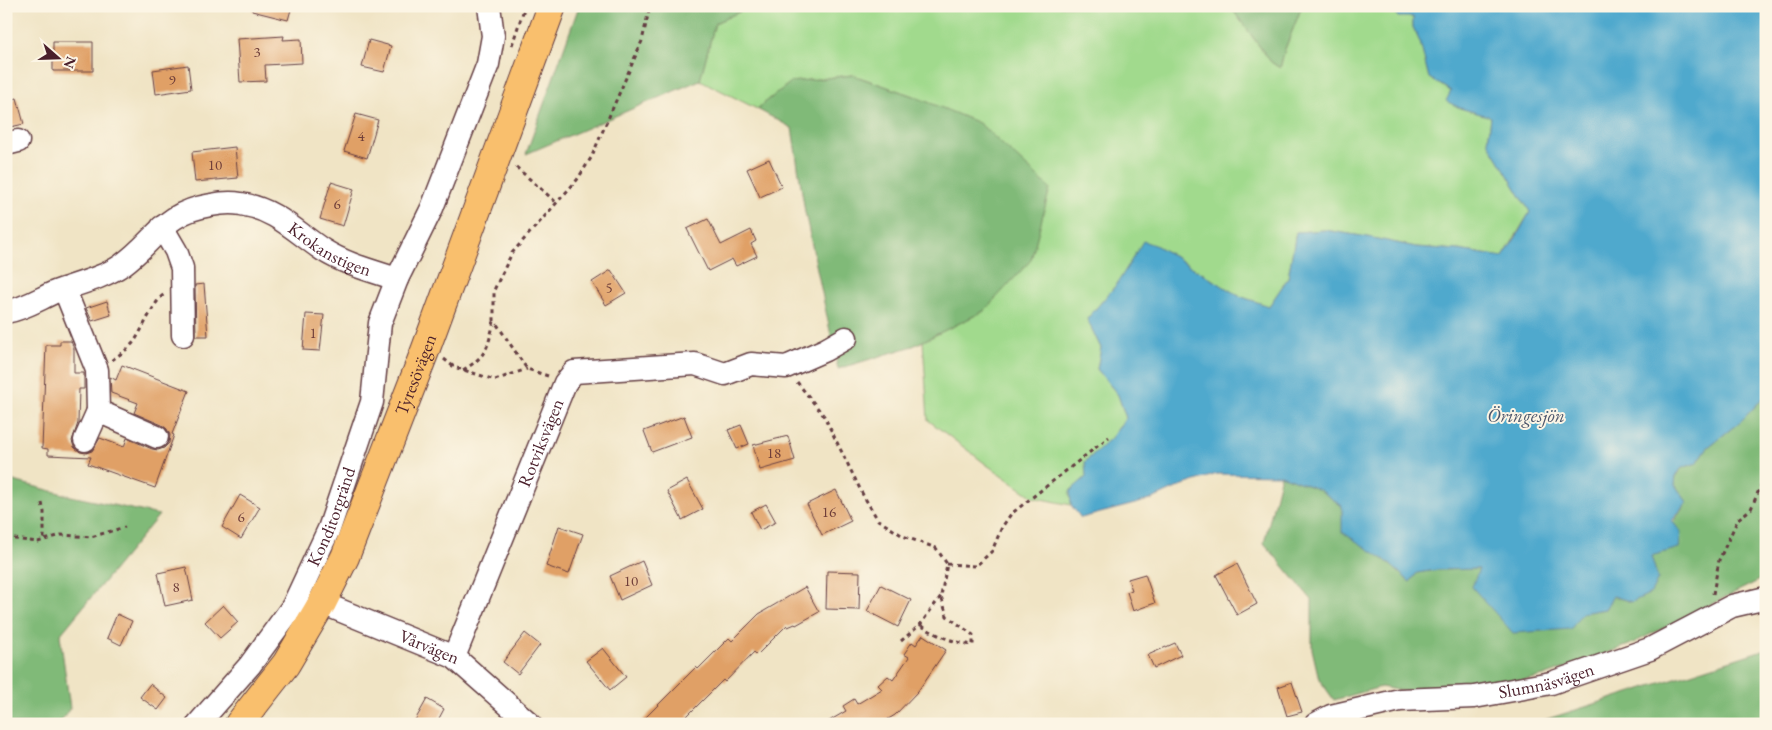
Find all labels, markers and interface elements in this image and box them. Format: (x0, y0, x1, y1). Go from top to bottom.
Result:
north arrow (32, 32, 82, 82)
house number: 3 (253, 42, 261, 61)
text: N (60, 54, 81, 71)
house number: 9 (168, 70, 176, 89)
house number: 4 (357, 126, 365, 145)
house number: 10 (208, 155, 222, 174)
house number: 6 (333, 194, 341, 213)
street label: Krokanstigen (284, 216, 375, 281)
house number: 5 (605, 278, 613, 297)
house number: 1 (309, 323, 317, 342)
street label: Tyresövägen (389, 330, 441, 418)
street label: Rotviksvägen (512, 395, 569, 490)
water label: Öringesjön (1487, 403, 1565, 428)
house number: 18 (767, 443, 781, 462)
street label: Konditorgränd (301, 463, 360, 570)
house number: 16 (822, 502, 836, 521)
house number: 6 (237, 507, 245, 526)
house number: 10 (624, 571, 638, 590)
house number: 8 (172, 577, 180, 596)
street label: Vårvägen (396, 624, 463, 669)
street label: Slumnäsvägen (1497, 657, 1597, 703)

